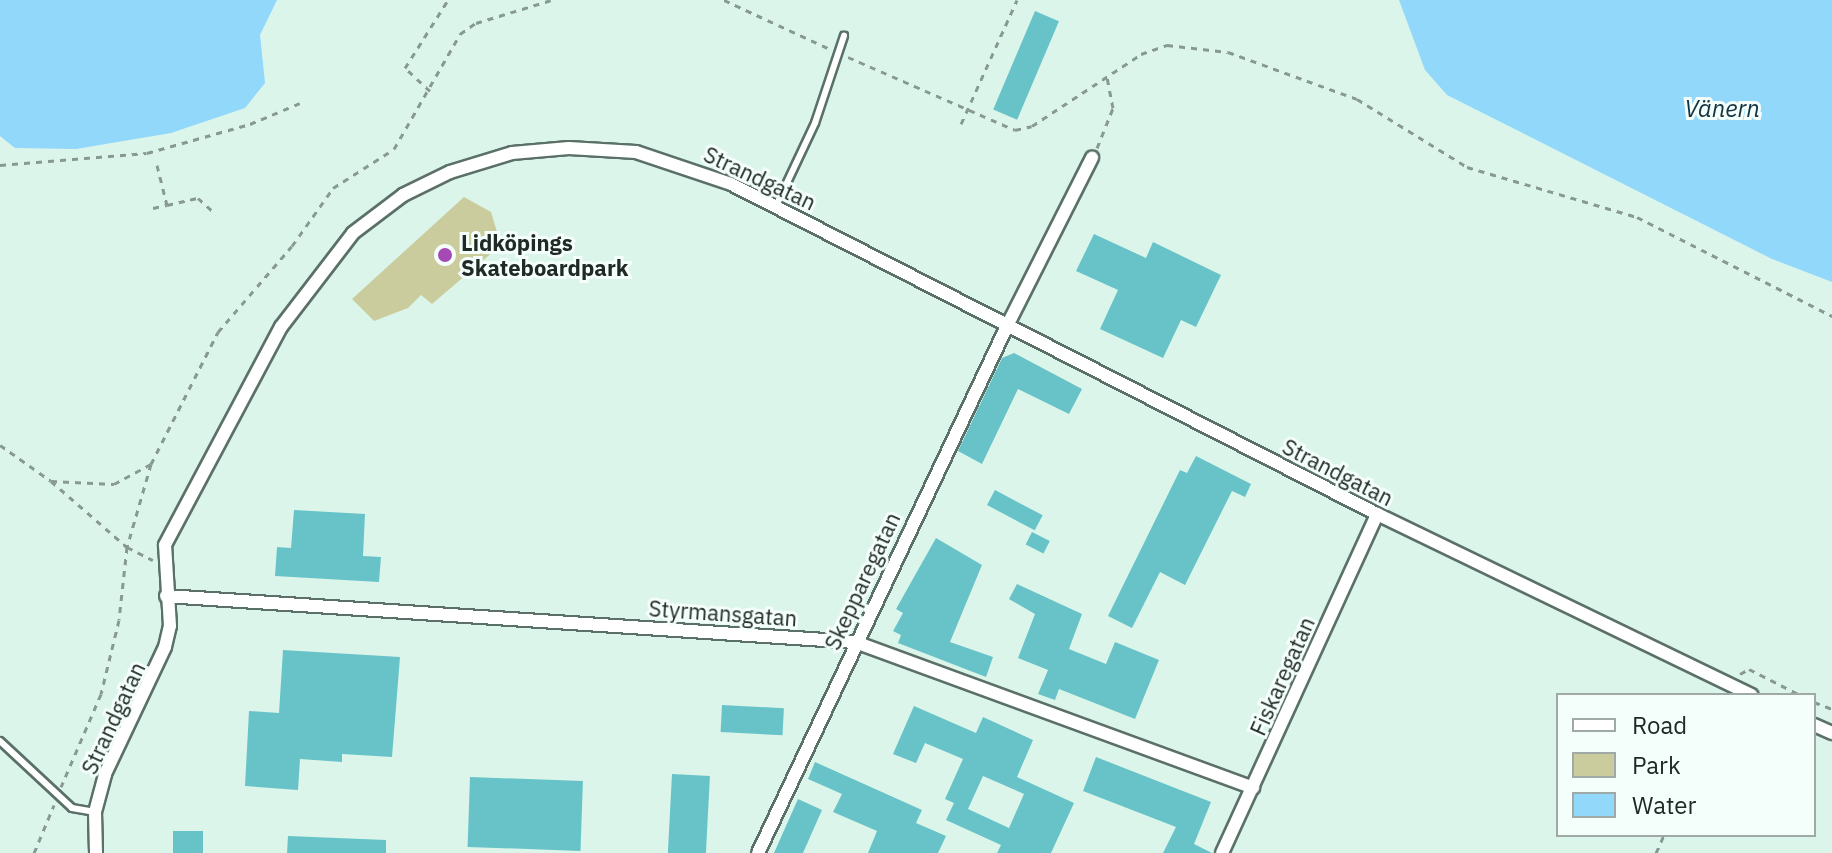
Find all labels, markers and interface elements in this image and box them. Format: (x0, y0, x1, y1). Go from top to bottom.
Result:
water label: Vänern (1684, 95, 1760, 123)
street label: Strandgatan (700, 141, 820, 215)
place label: Lidköpings Skateboardpark (461, 229, 628, 280)
marker: Lidköpings Skateboardpark (436, 246, 454, 264)
street label: Strandgatan (1278, 433, 1398, 511)
street label: Skepparegatan (819, 508, 905, 654)
street label: Styrmansgatan (648, 595, 798, 631)
street label: Fiskaregatan (1244, 613, 1320, 739)
street label: Strandgatan (76, 658, 150, 778)
legend (1556, 693, 1816, 837)
text: Road (1632, 709, 1687, 741)
text: Park (1632, 749, 1681, 781)
text: Water (1632, 789, 1696, 821)

